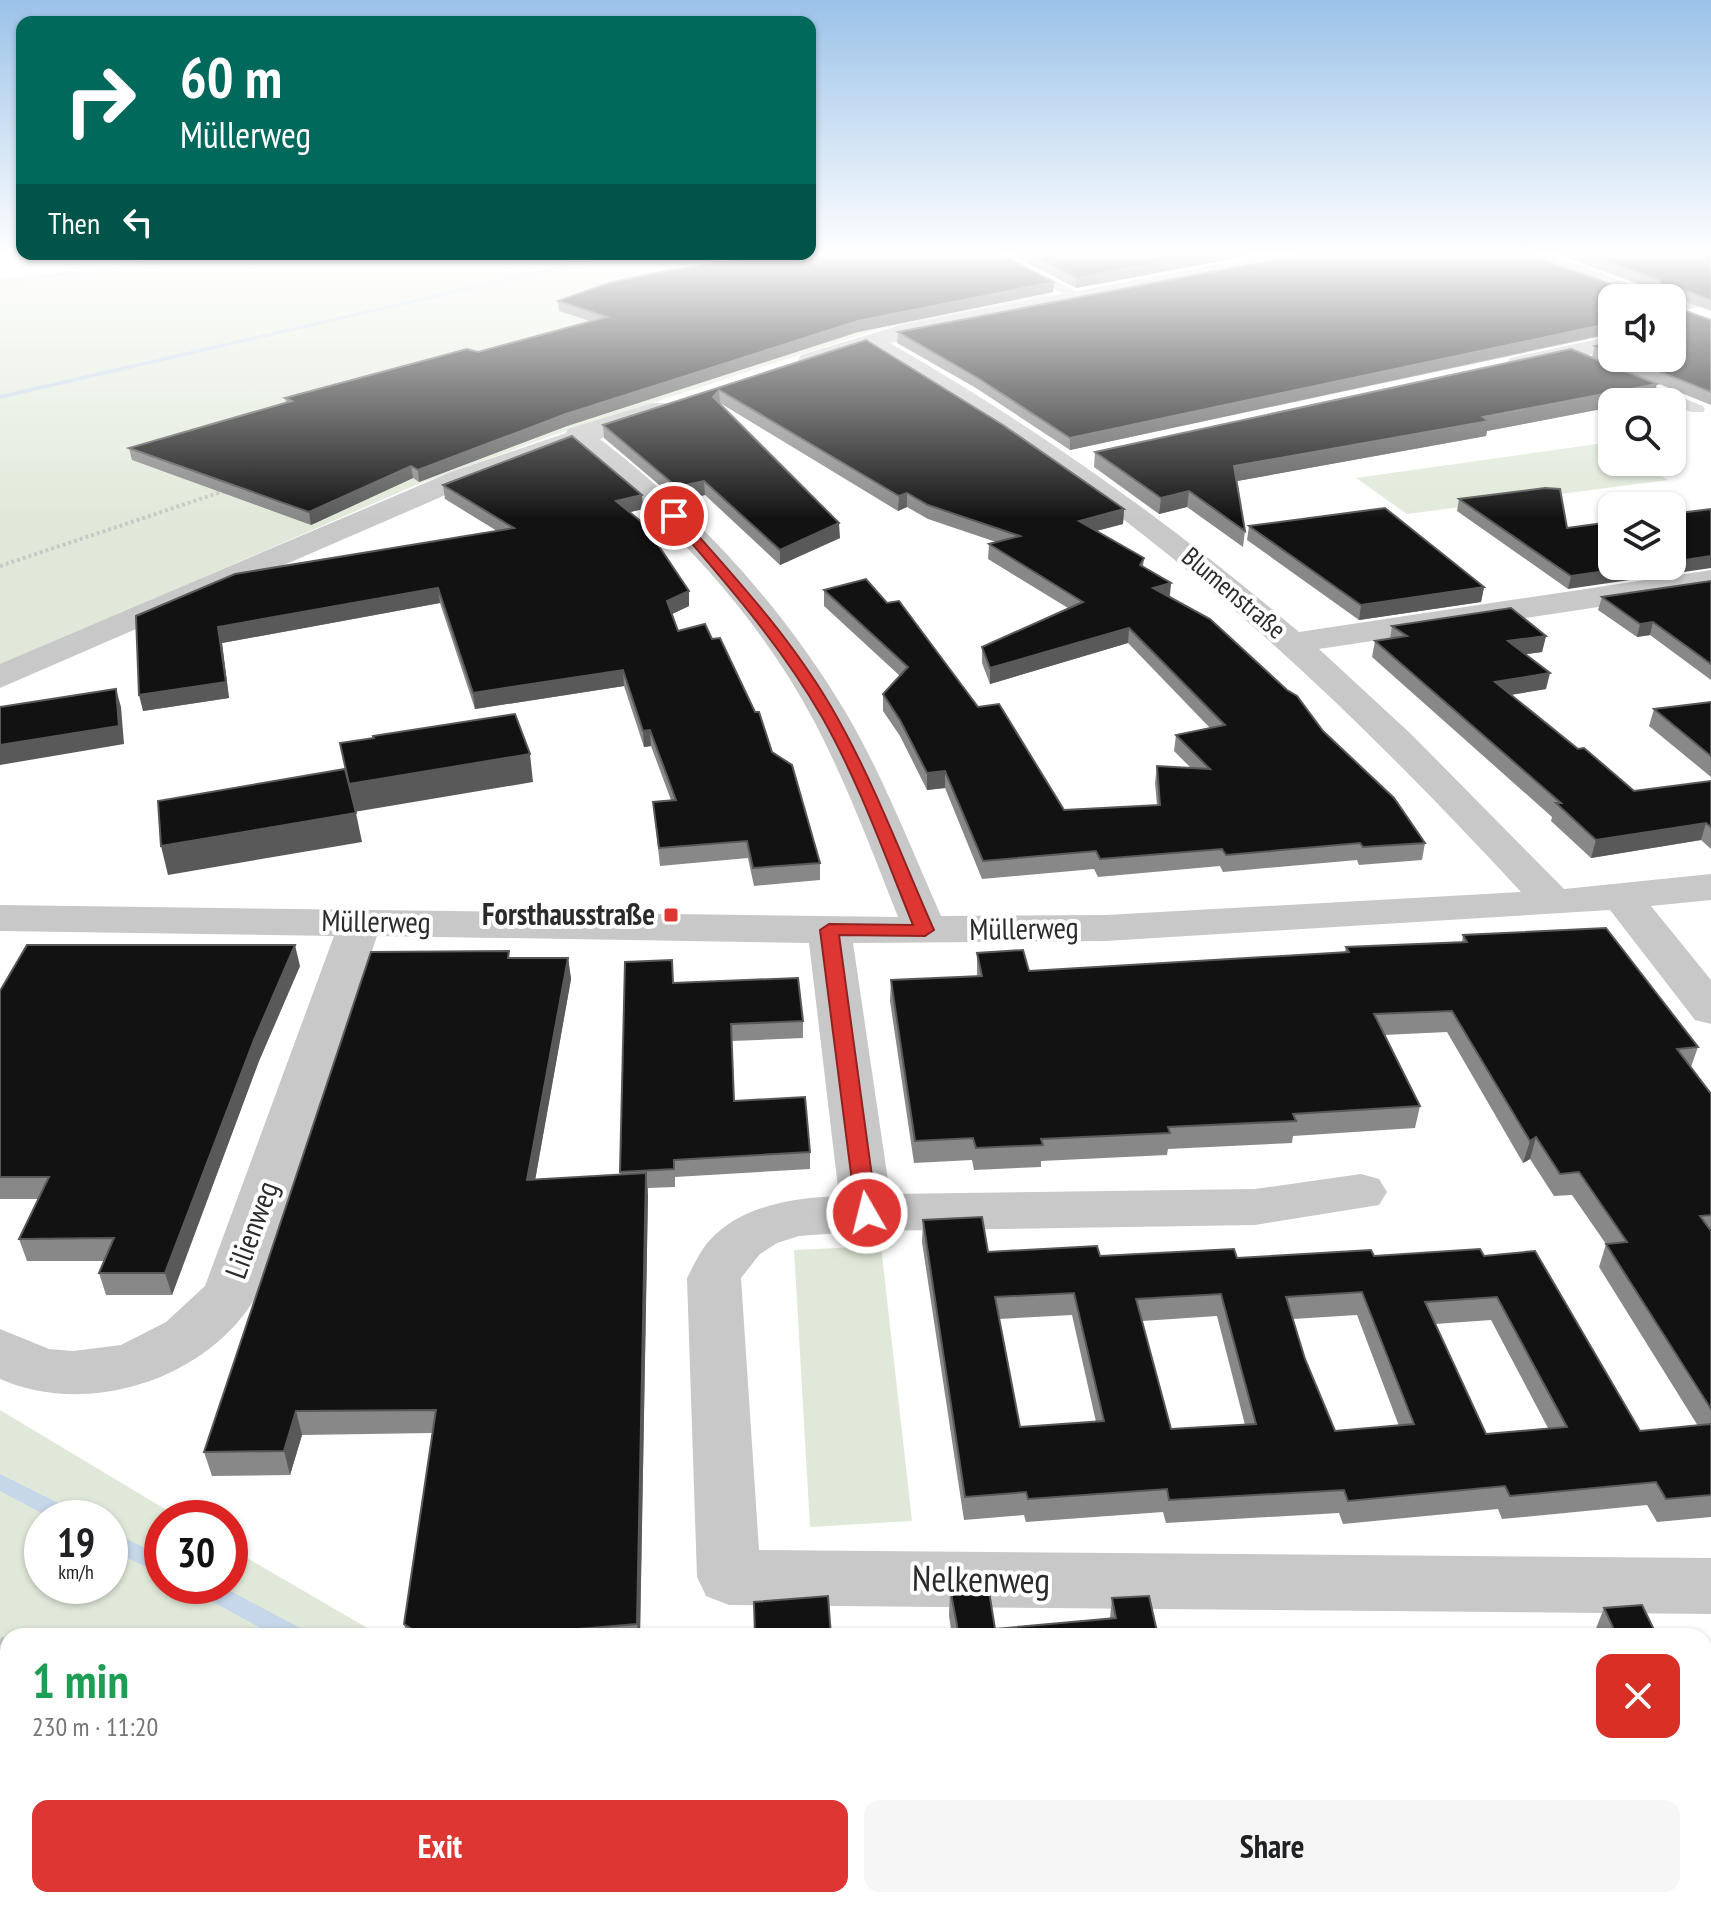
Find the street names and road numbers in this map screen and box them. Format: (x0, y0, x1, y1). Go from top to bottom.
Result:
street label: Blumenstraße (1176, 540, 1293, 646)
street label: Müllerweg (321, 900, 431, 941)
street label: Müllerweg (969, 907, 1079, 948)
street label: Lilienweg (215, 1176, 286, 1283)
street label: Nelkenweg (912, 1554, 1050, 1603)

